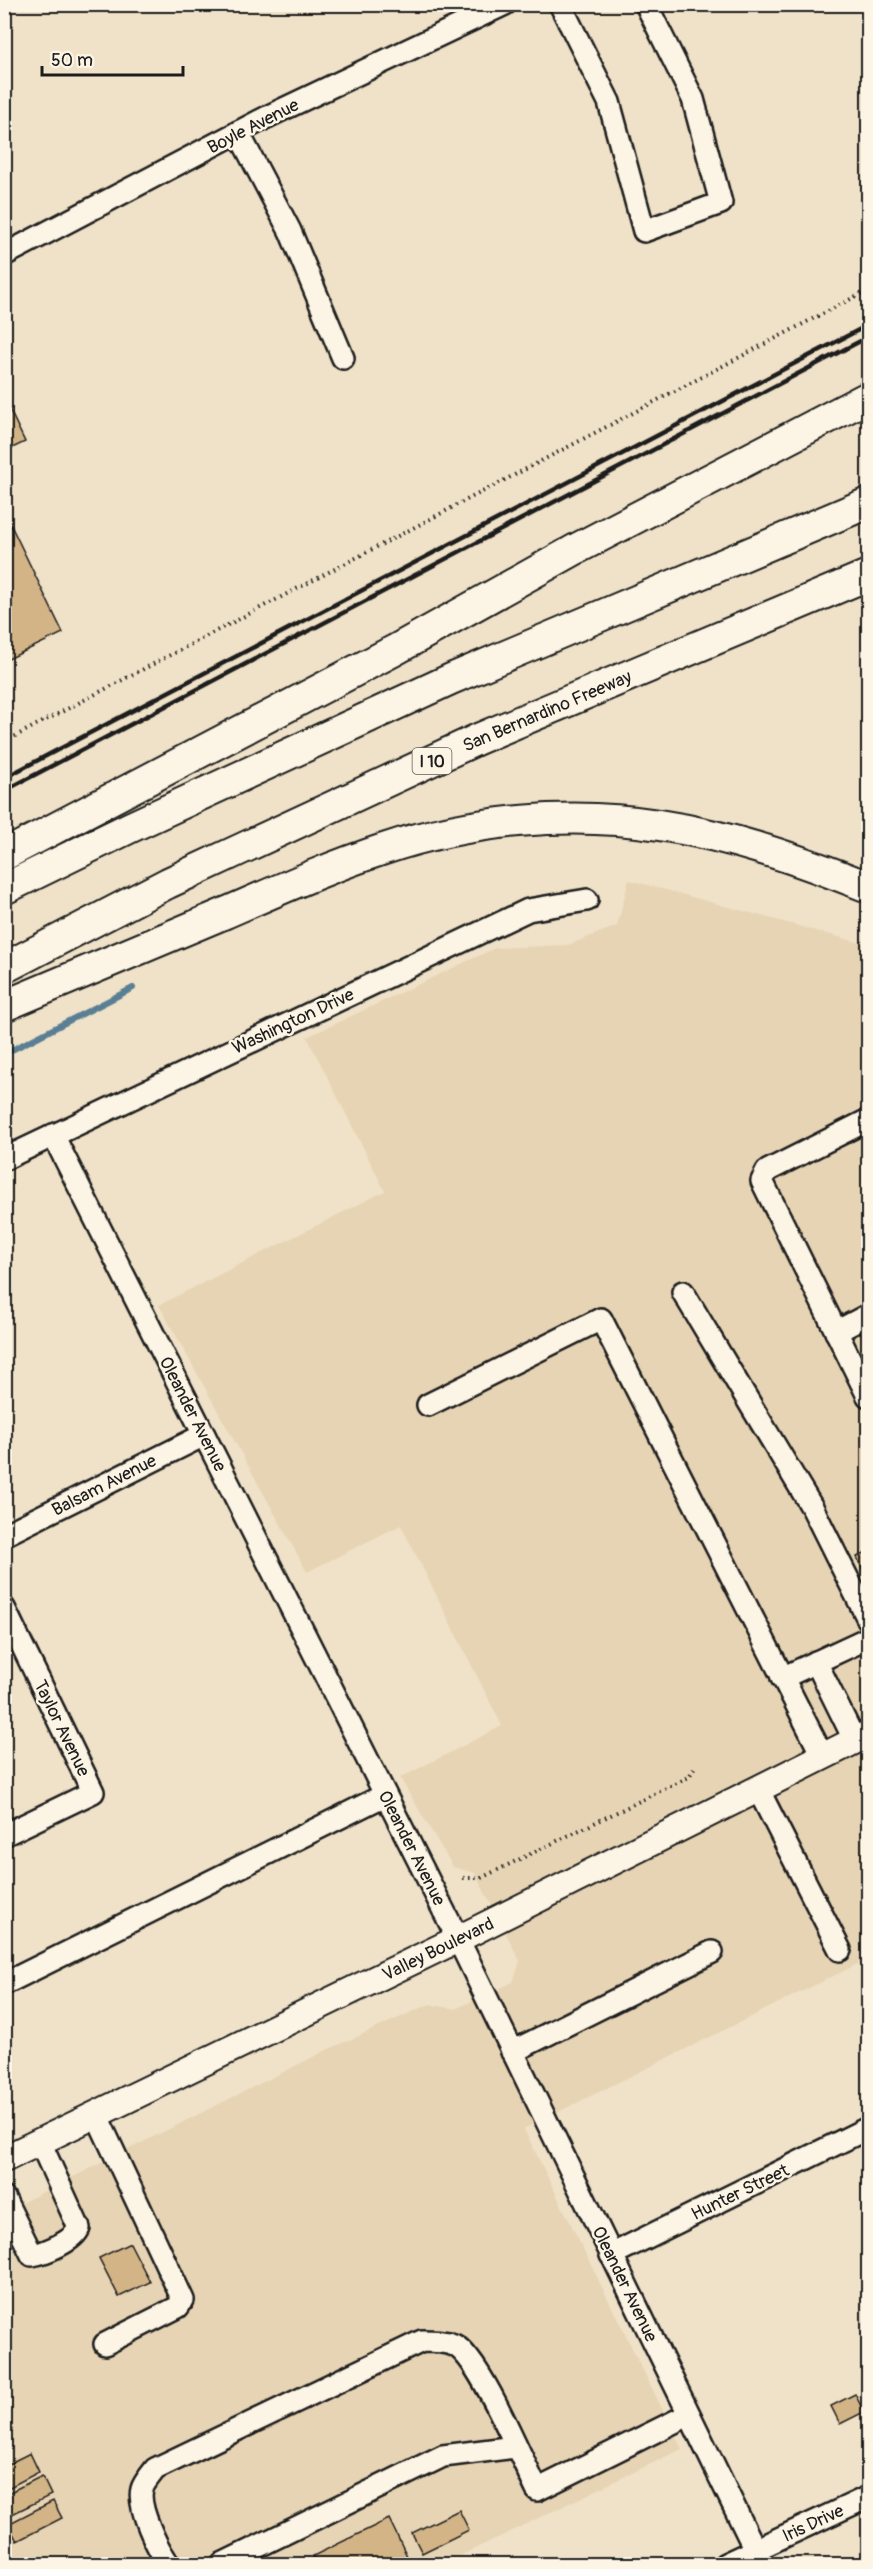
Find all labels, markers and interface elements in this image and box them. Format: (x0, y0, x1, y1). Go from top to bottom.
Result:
scale bar (42, 39, 183, 77)
text: 50 m (51, 49, 93, 72)
street label: Boyle Avenue (203, 93, 303, 159)
street label: San Bernardino Freeway (459, 665, 635, 757)
road number: I 10 (412, 748, 452, 774)
street label: Washington Drive (229, 983, 358, 1060)
street label: Oleander Avenue (154, 1353, 231, 1476)
street label: Balsam Avenue (48, 1449, 161, 1522)
street label: Taylor Avenue (28, 1676, 95, 1780)
street label: Oleander Avenue (373, 1787, 450, 1910)
street label: Valley Boulevard (379, 1912, 498, 1986)
street label: Hunter Street (688, 2159, 793, 2226)
street label: Oleander Avenue (587, 2222, 663, 2346)
street label: Iris Drive (779, 2499, 848, 2548)

